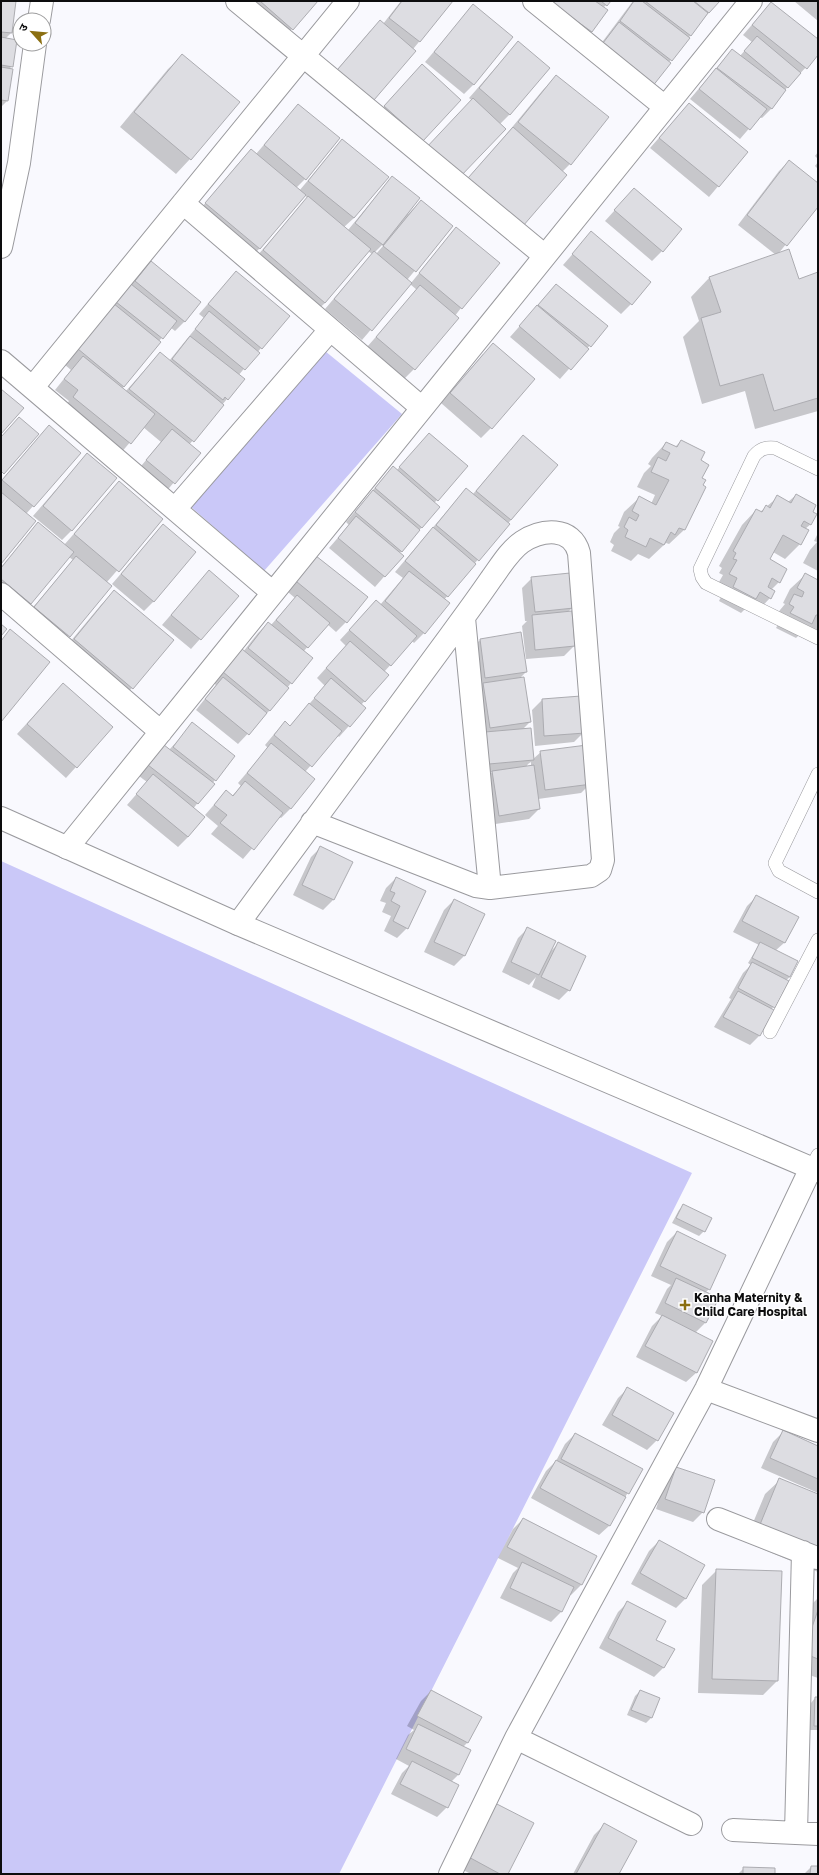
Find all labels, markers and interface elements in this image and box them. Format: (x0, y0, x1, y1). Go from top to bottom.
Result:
north arrow (12, 12, 52, 52)
text: उ (15, 21, 30, 33)
place label: Kanha Maternity & Child Care Hospital (694, 1290, 807, 1319)
marker: Kanha Maternity & Child Care Hospital (679, 1299, 691, 1311)

